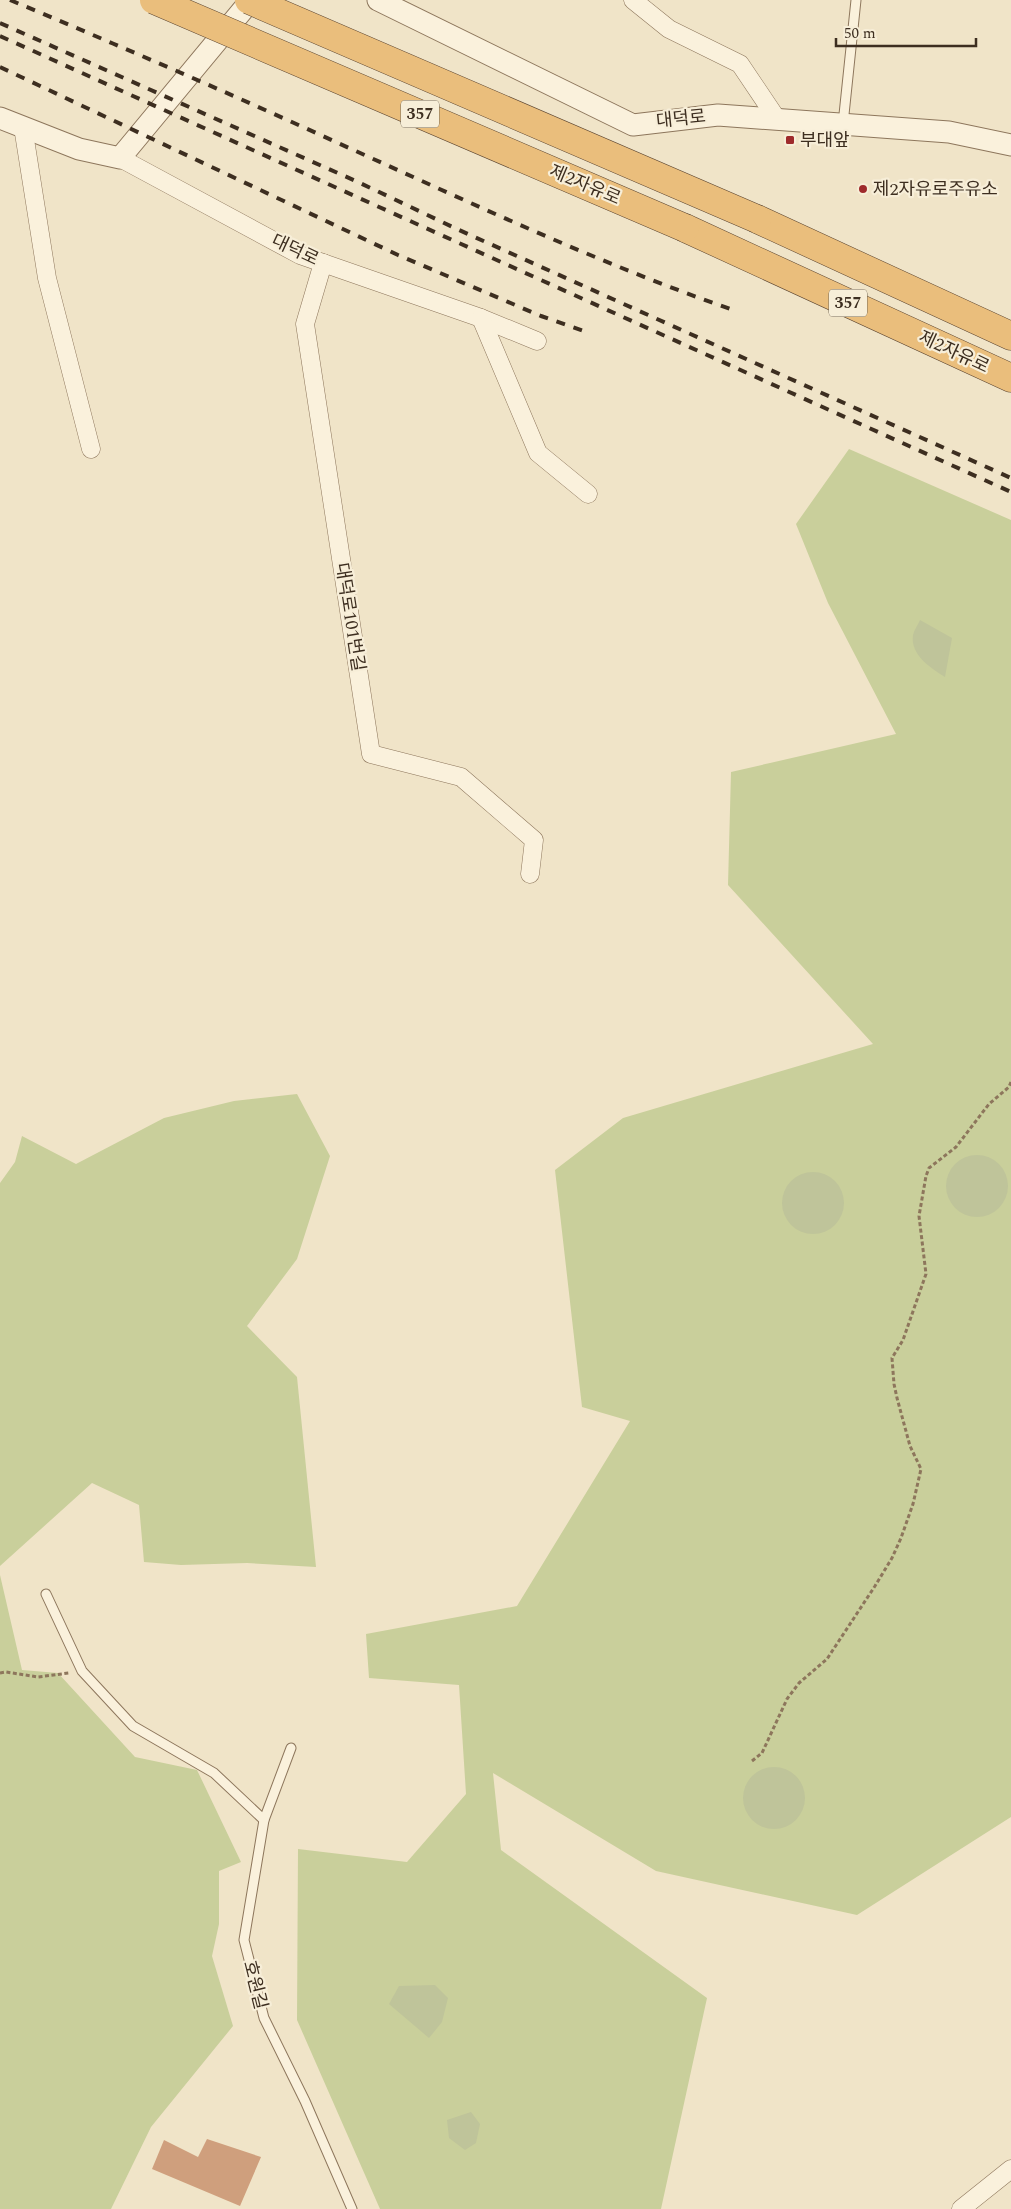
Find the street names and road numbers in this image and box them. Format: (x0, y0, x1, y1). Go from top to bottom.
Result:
road number: 357 (401, 100, 439, 128)
street label: 대덕로 (655, 103, 707, 135)
street label: 제2자유로 (545, 158, 625, 212)
street label: 대덕로 (267, 227, 323, 273)
road number: 357 (829, 290, 867, 316)
street label: 제2자유로 (914, 324, 994, 380)
street label: 대덕로101번길 (328, 561, 372, 673)
street label: 호원길 (236, 1958, 274, 2012)

